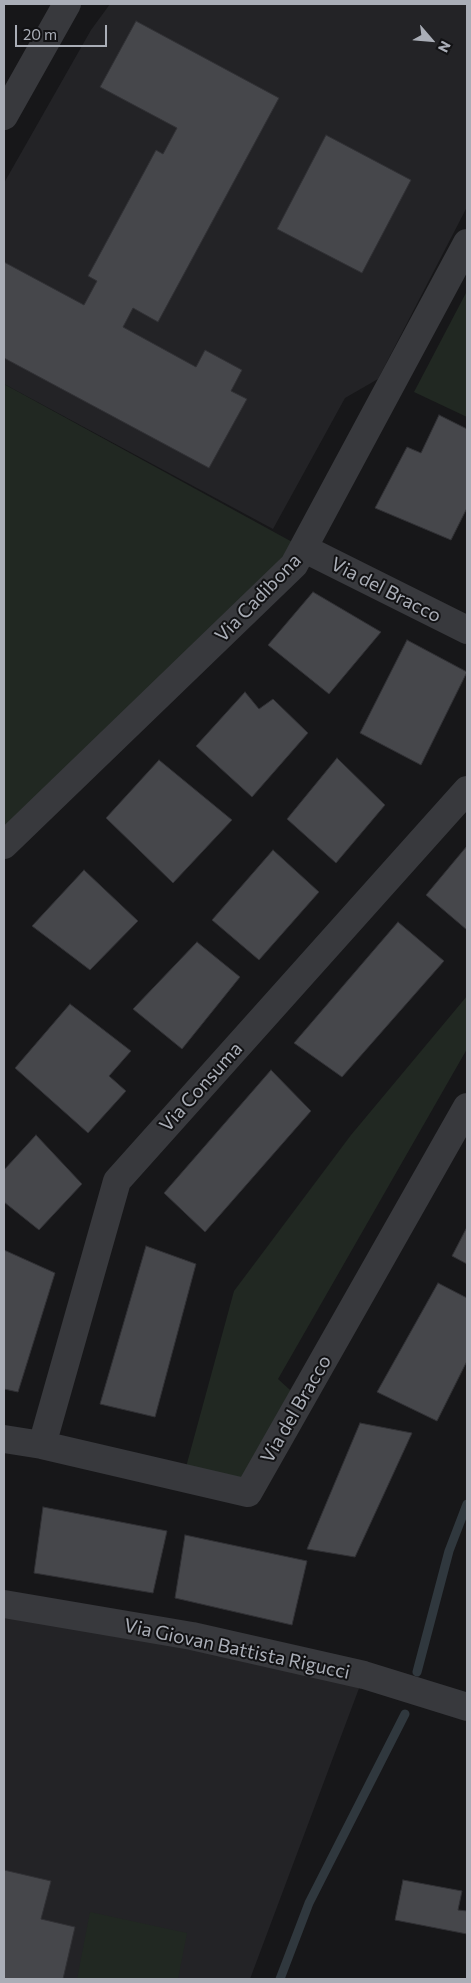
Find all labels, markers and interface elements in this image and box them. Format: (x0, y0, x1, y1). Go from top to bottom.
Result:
scale bar (18, 15, 110, 47)
north arrow (406, 15, 456, 65)
text: 20 m (23, 25, 57, 43)
text: N (435, 39, 455, 56)
street label: Via Cadibona (210, 549, 306, 647)
street label: Via del Bracco (327, 552, 445, 628)
street label: Via Consuma (155, 1038, 247, 1136)
street label: Via del Bracco (256, 1351, 336, 1467)
street label: Via Giovan Battista Rigucci (122, 1614, 352, 1684)

